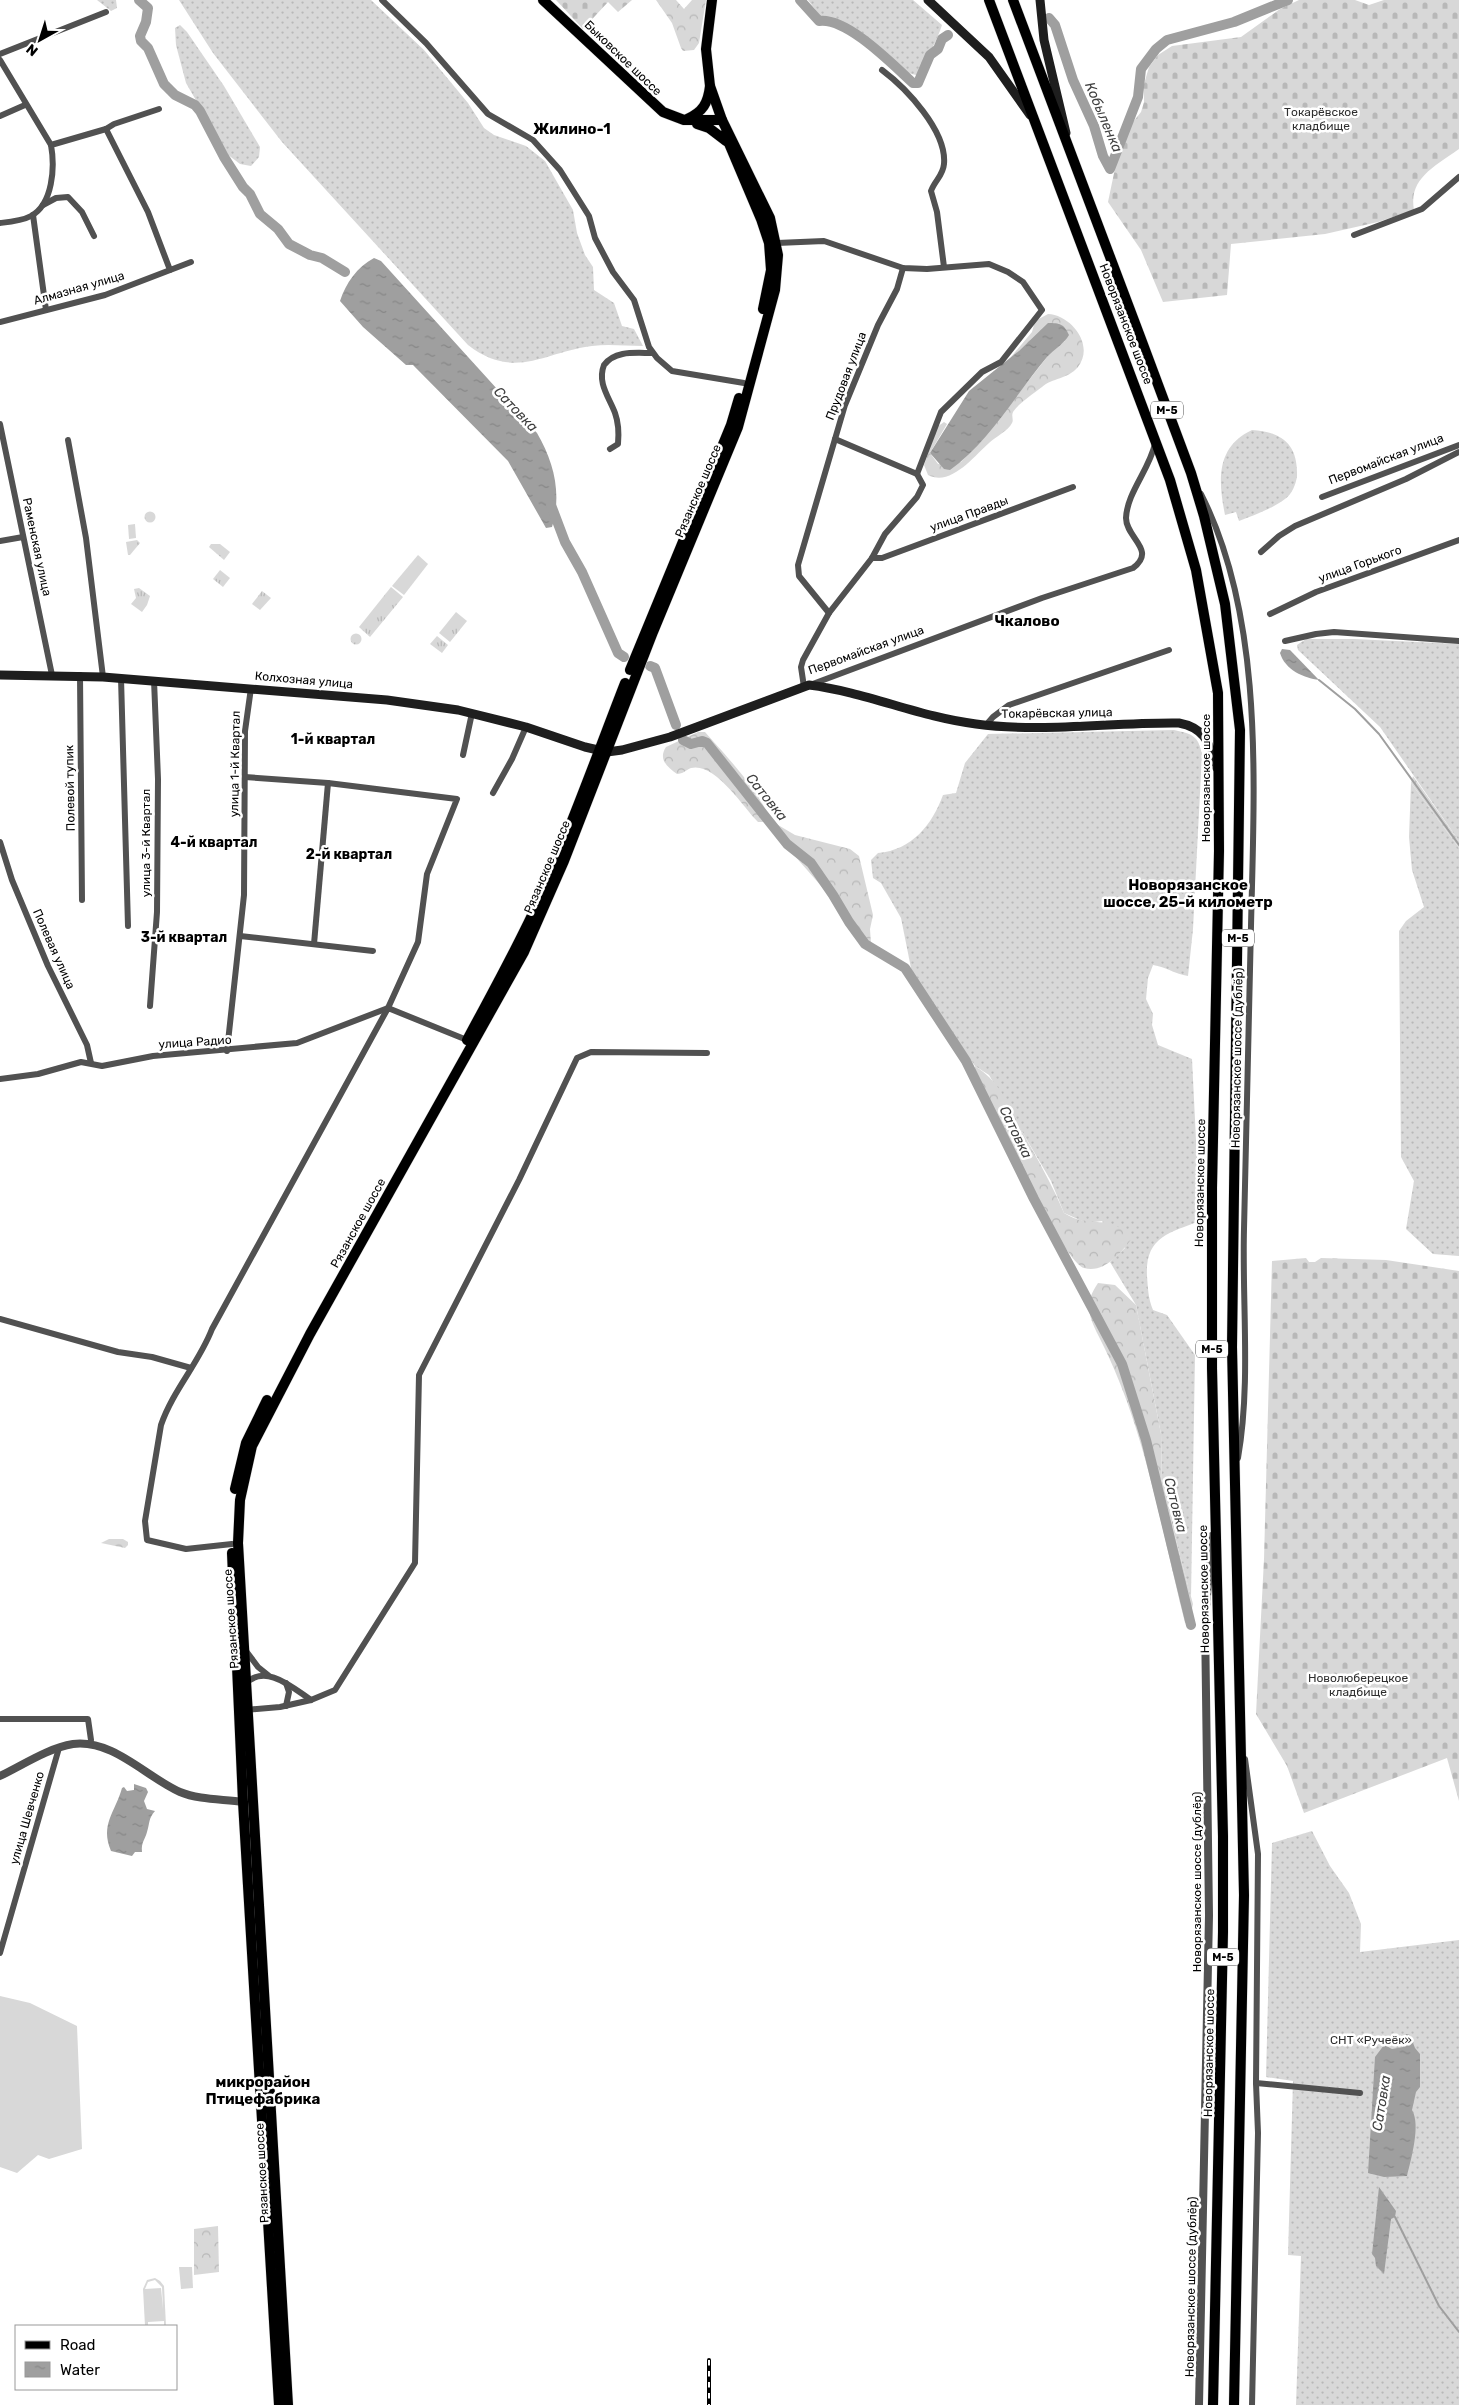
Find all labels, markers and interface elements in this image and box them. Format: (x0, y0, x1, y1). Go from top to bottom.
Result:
north arrow (15, 15, 65, 65)
street label: Быковское шоссе (582, 18, 665, 99)
text: N (23, 40, 41, 59)
water label: Кобыленка (1081, 79, 1126, 155)
park label: Токарёвское кладбище (1284, 105, 1358, 133)
district label: Жилино-1 (533, 120, 611, 138)
street label: Новорязанское шоссе (1096, 262, 1156, 387)
street label: Алмазная улица (32, 268, 126, 308)
street label: Прудовая улица (823, 330, 869, 422)
water label: Сатовка (490, 383, 541, 435)
road number: М-5 (1151, 402, 1183, 418)
street label: Первомайская улица (1327, 431, 1445, 487)
street label: Рязанское шоссе (672, 442, 724, 540)
street label: улица Правды (928, 493, 1010, 535)
street label: Раменская улица (20, 497, 54, 597)
street label: улица Горького (1317, 542, 1403, 585)
district label: Чкалово (994, 612, 1060, 630)
street label: Первомайская улица (806, 623, 926, 677)
street label: Колхозная улица (254, 669, 354, 691)
street label: Токарёвская улица (1001, 705, 1113, 721)
street label: улица 1-й Квартал (227, 711, 243, 817)
street label: Новорязанское шоссе (1199, 713, 1213, 842)
district label: 1-й квартал (291, 731, 375, 748)
street label: Полевой тупик (62, 744, 78, 831)
water label: Сатовка (742, 770, 791, 824)
street label: улица 3-й Квартал (139, 789, 153, 897)
street label: Рязанское шоссе (521, 818, 573, 916)
district label: 4-й квартал (171, 834, 257, 851)
district label: 2-й квартал (306, 846, 392, 863)
district label: Новорязанское шоссе, 25-й километр (1103, 876, 1273, 911)
street label: Полевая улица (30, 907, 78, 991)
district label: 3-й квартал (141, 929, 227, 946)
road number: М-5 (1222, 930, 1254, 946)
street label: Новорязанское шоссе (дублёр) (1228, 968, 1246, 1148)
street label: улица Радио (158, 1032, 232, 1052)
water label: Сатовка (996, 1103, 1035, 1161)
street label: Новорязанское шоссе (1192, 1118, 1208, 1247)
street label: Рязанское шоссе (328, 1176, 388, 1270)
road number: М-5 (1196, 1340, 1228, 1358)
water label: Сатовка (1160, 1476, 1191, 1534)
street label: Новорязанское шоссе (1196, 1524, 1212, 1653)
street label: Рязанское шоссе (221, 1568, 241, 1669)
park label: Новолюберецкое кладбище (1308, 1671, 1408, 1699)
street label: улица Шевченко (7, 1770, 47, 1866)
street label: Новорязанское шоссе (дублёр) (1190, 1792, 1204, 1972)
road number: М-5 (1207, 1948, 1239, 1965)
street label: Новорязанское шоссе (1201, 1988, 1217, 2117)
park label: СНТ «Ручеёк» (1330, 2033, 1412, 2047)
district label: микрорайон Птицефабрика (206, 2073, 321, 2108)
water label: Сатовка (1369, 2074, 1394, 2132)
street label: Рязанское шоссе (252, 2122, 272, 2223)
street label: Новорязанское шоссе (дублёр) (1182, 2197, 1200, 2377)
legend (15, 2325, 178, 2390)
text: Road (60, 2336, 96, 2354)
text: Water (60, 2361, 100, 2379)

